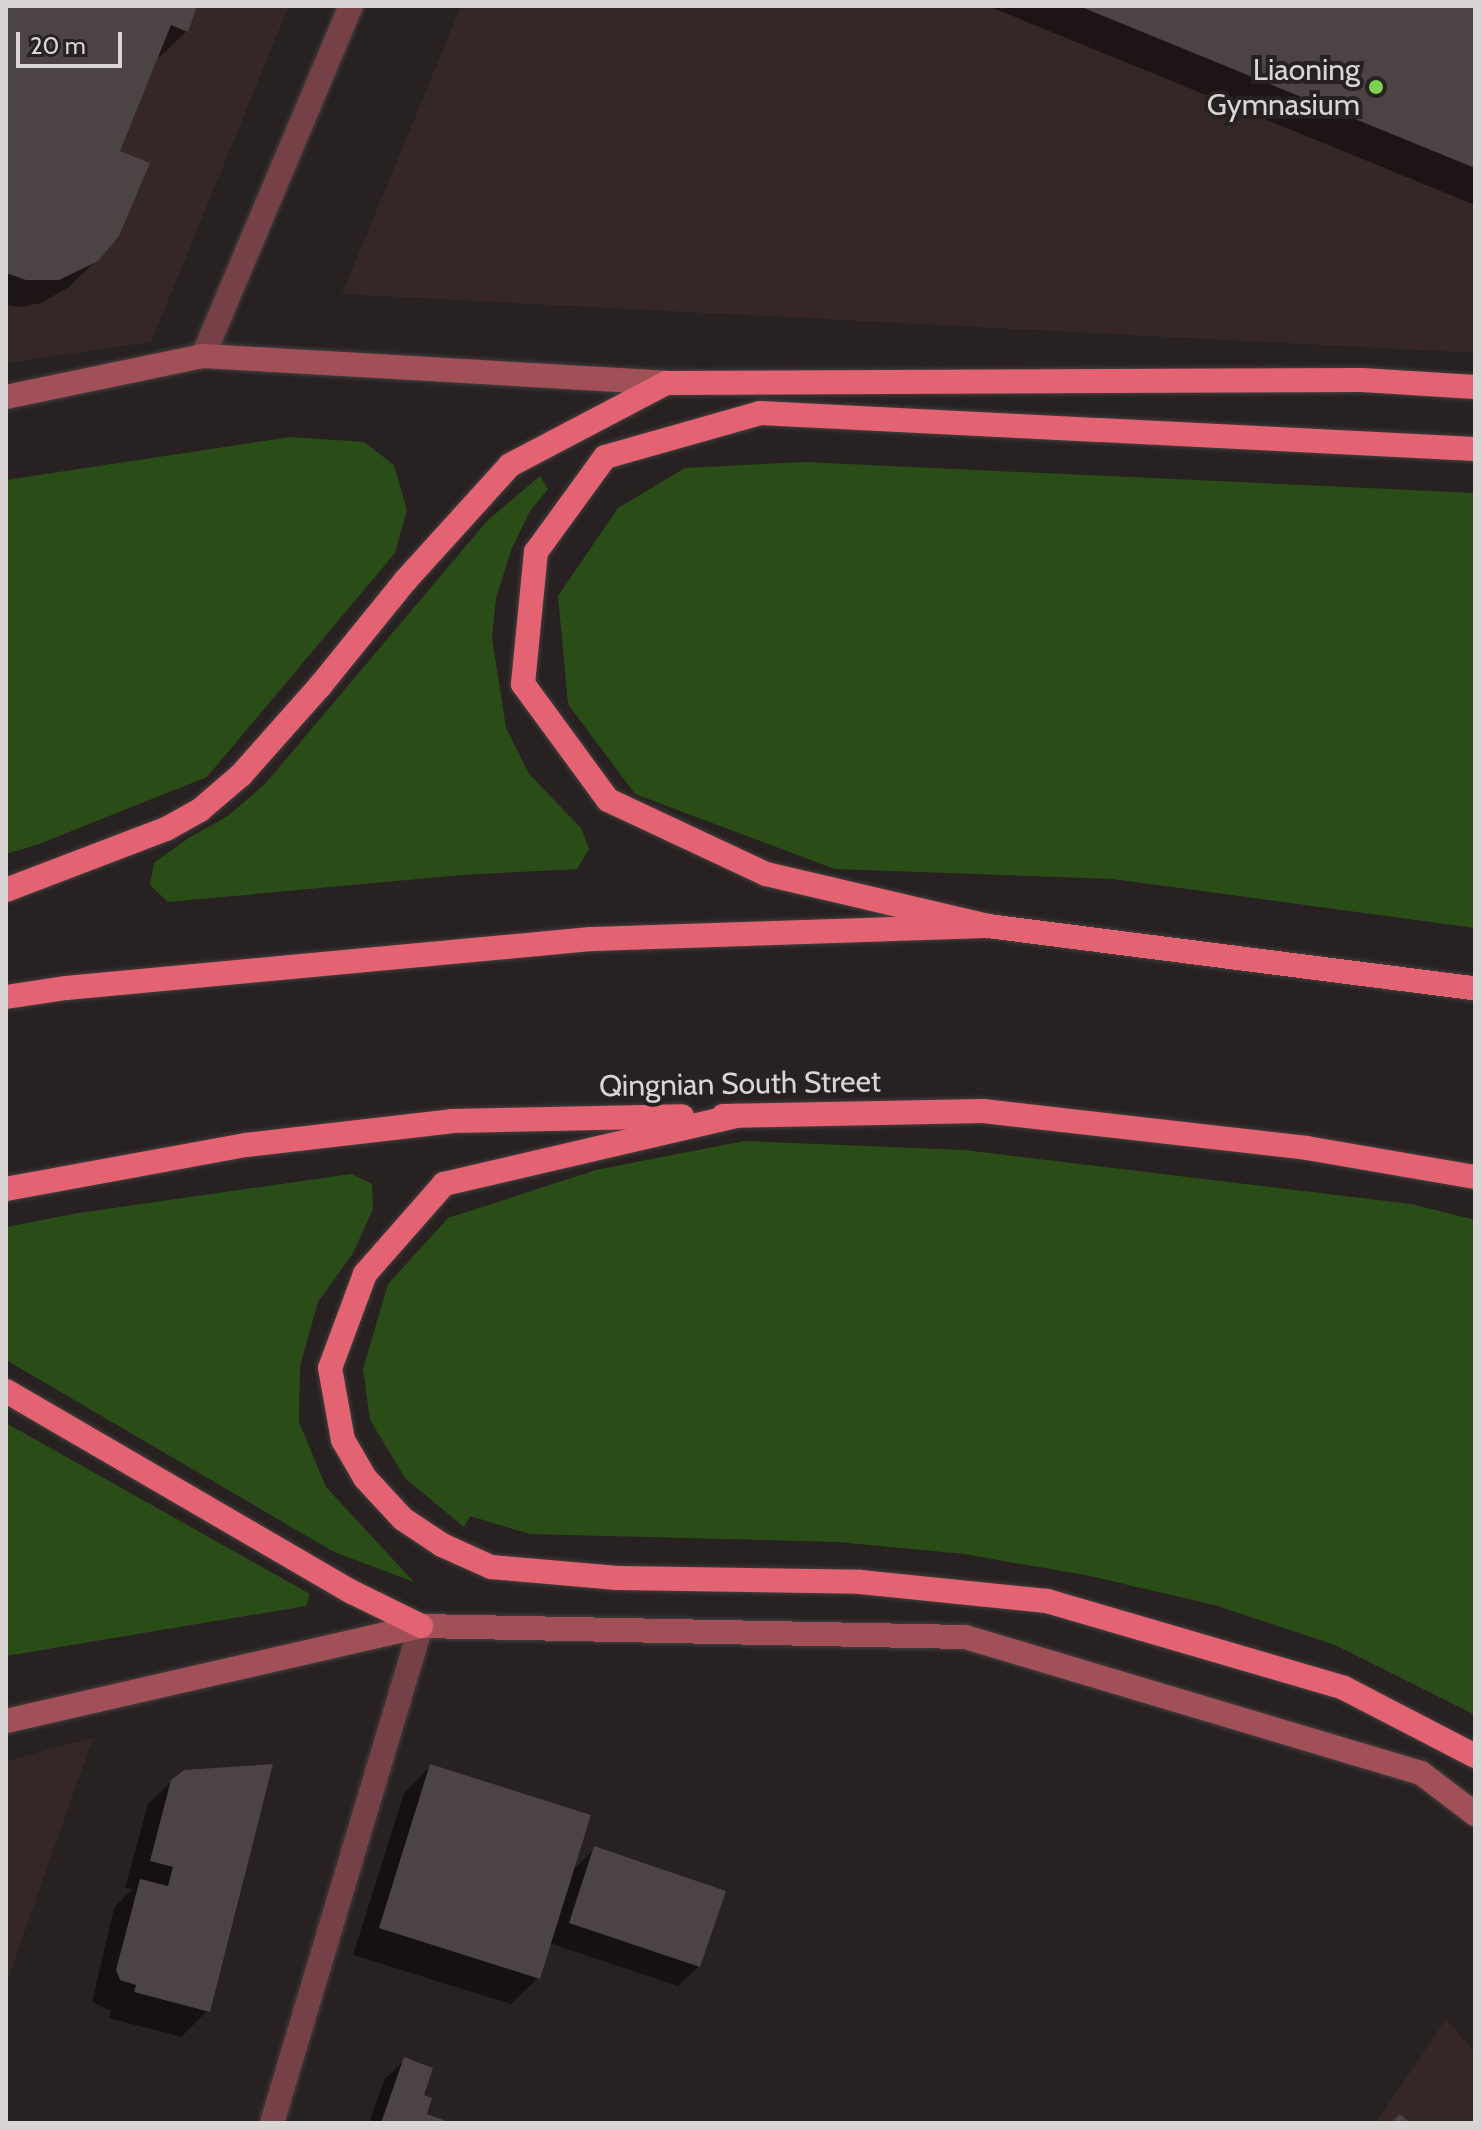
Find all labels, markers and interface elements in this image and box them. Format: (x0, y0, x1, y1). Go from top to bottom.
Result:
scale bar (20, 16, 126, 66)
text: 20 m (30, 31, 86, 60)
place label: Liaoning Gymnasium (1207, 52, 1360, 122)
marker: Liaoning Gymnasium (1367, 78, 1385, 96)
street label: Qingnian South Street (599, 1064, 881, 1104)

